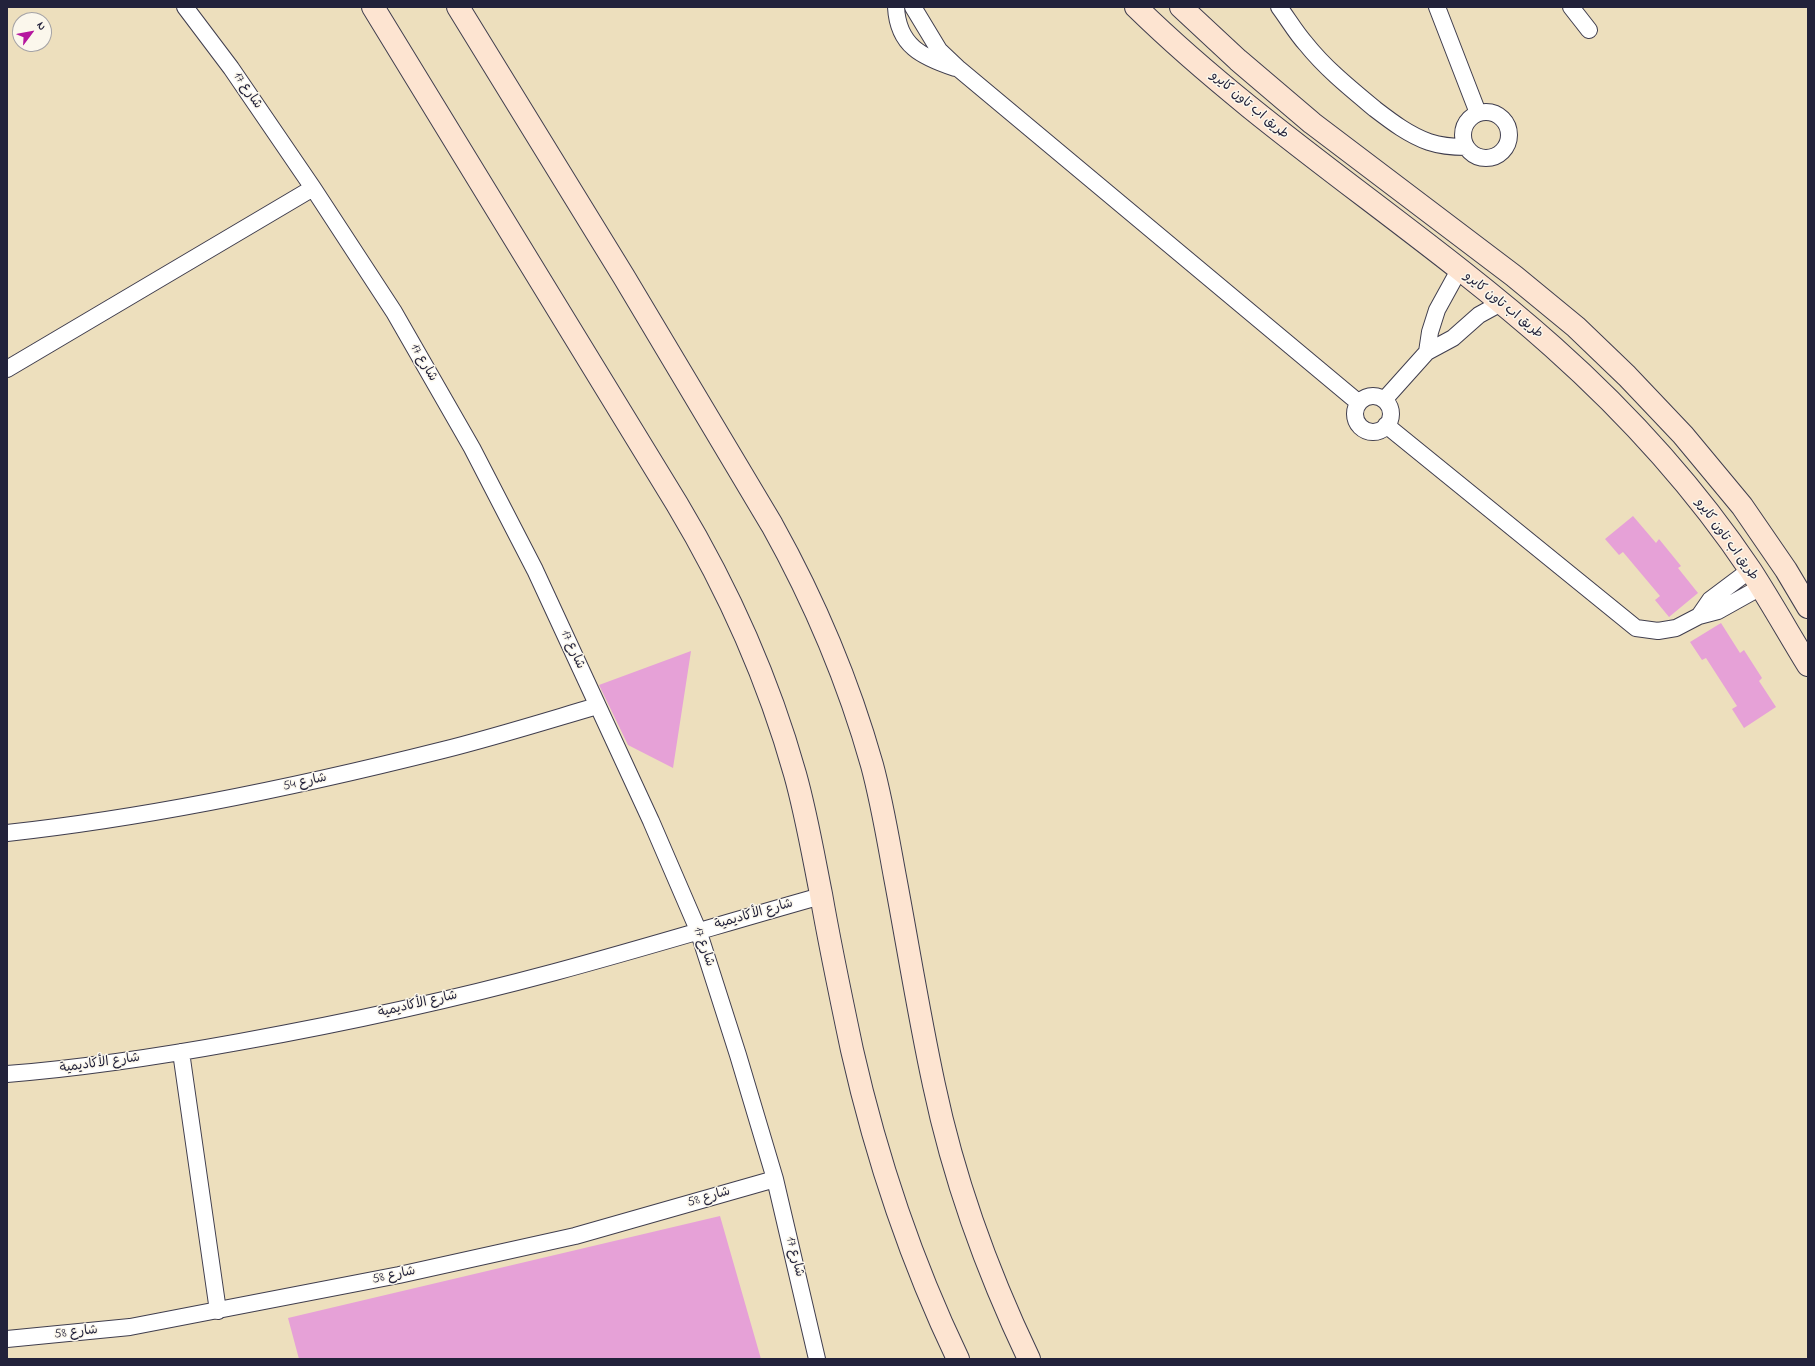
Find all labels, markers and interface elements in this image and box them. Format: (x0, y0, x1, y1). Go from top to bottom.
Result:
north arrow (12, 12, 52, 52)
text: N (33, 19, 50, 34)
street label: طريق اب تاون كايرو (1207, 69, 1291, 143)
street label: شارع 17 (229, 70, 265, 112)
street label: طريق اب تاون كايرو (1460, 269, 1546, 343)
street label: شارع 17 (406, 341, 440, 385)
street label: طريق اب تاون كايرو (1691, 496, 1761, 584)
street label: شارع 17 (557, 628, 587, 672)
street label: شارع 54 (282, 771, 328, 795)
street label: شارع الأكاديمية (713, 896, 795, 934)
street label: شارع 17 (689, 925, 717, 969)
street label: شارع الأكاديمية (377, 988, 459, 1022)
street label: شارع الأكاديمية (59, 1051, 141, 1077)
street label: شارع 58 (686, 1184, 732, 1212)
street label: شارع 17 (781, 1235, 807, 1279)
street label: شارع 58 (371, 1264, 417, 1288)
street label: شارع 58 (53, 1323, 99, 1343)

